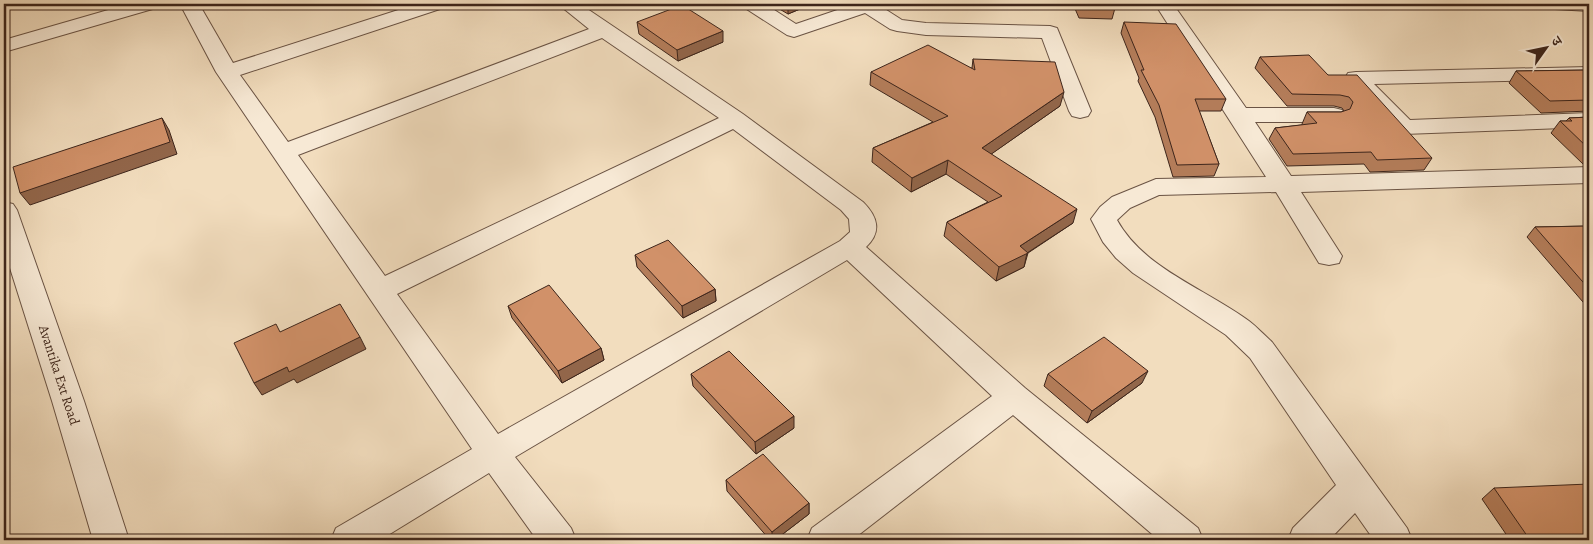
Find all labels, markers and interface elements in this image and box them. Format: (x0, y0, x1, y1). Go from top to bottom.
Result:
north arrow (1520, 22, 1570, 72)
text: उ (1546, 32, 1567, 50)
street label: Avantika Ext Road (34, 322, 84, 428)

